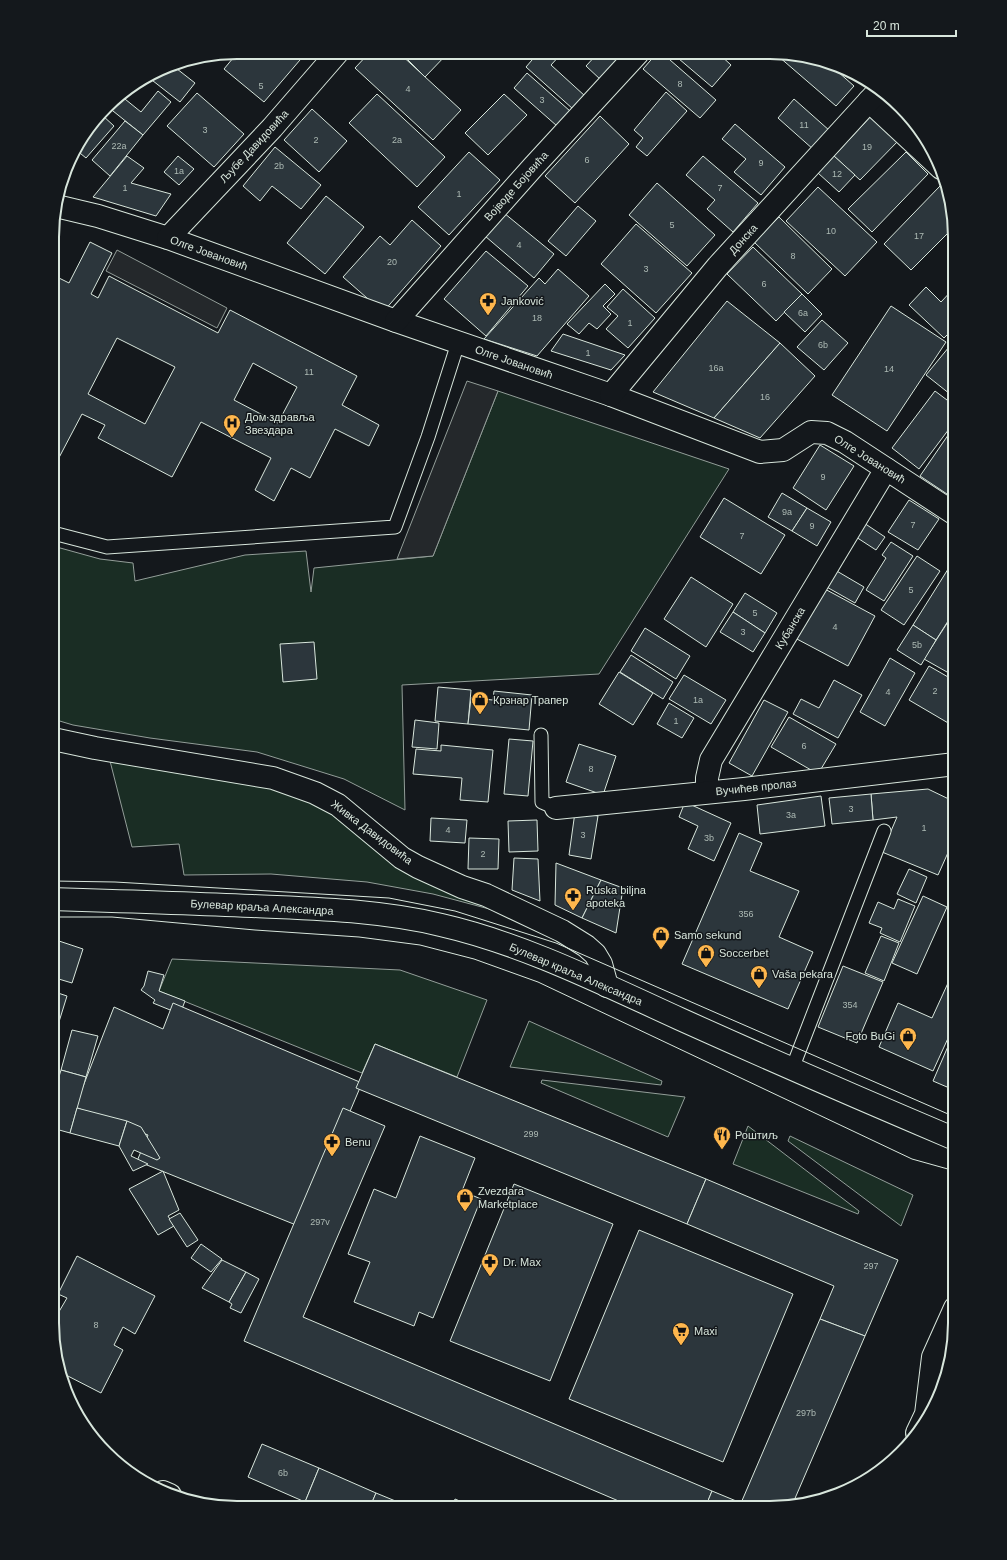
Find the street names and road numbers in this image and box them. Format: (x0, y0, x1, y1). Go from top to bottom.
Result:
street label: Љубе Давидовића (217, 107, 291, 185)
street label: Војводе Бојовића (482, 148, 551, 223)
street label: Донска (726, 221, 760, 257)
street label: Олге Јовановић (169, 233, 249, 273)
street label: Олге Јовановић (473, 343, 555, 381)
street label: Олге Јовановић (832, 432, 908, 486)
street label: Кубанска (773, 604, 808, 651)
street label: Вучићев пролаз (715, 777, 797, 797)
street label: Живка Давидовића (329, 798, 416, 867)
street label: Булевар краља Александра (190, 897, 335, 917)
street label: Булевар краља Александра (508, 941, 645, 1008)

